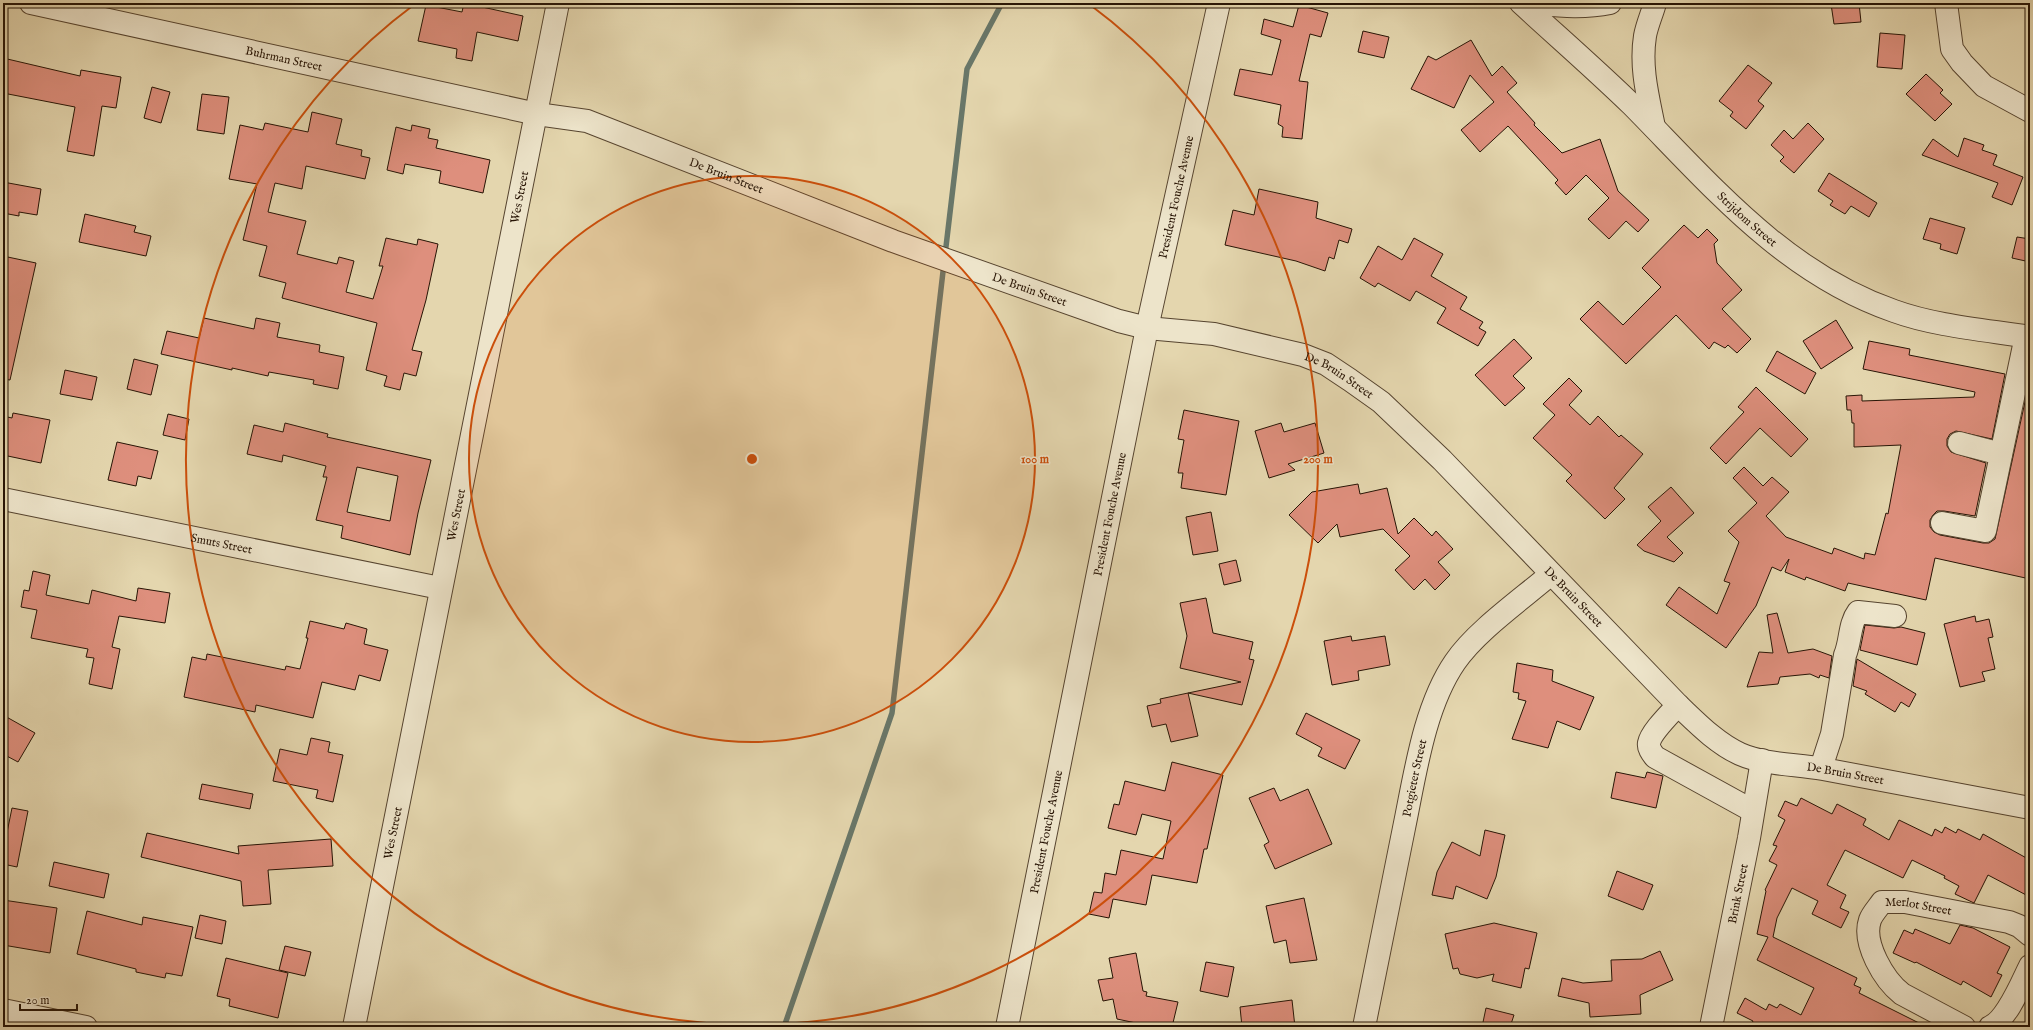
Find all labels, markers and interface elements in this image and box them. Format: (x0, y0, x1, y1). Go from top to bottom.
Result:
street label: Buhrman Street (244, 43, 324, 74)
street label: President Fouche Avenue (1155, 134, 1197, 260)
street label: De Bruin Street (687, 154, 765, 197)
street label: Wes Street (507, 170, 532, 225)
street label: Strijdom Street (1714, 189, 1780, 250)
street label: De Bruin Street (990, 269, 1069, 309)
street label: De Bruin Street (1302, 349, 1376, 402)
street label: President Fouche Avenue (1090, 451, 1130, 577)
centre of rings (745, 452, 759, 466)
text: 100 m (1021, 452, 1050, 467)
text: 200 m (1303, 452, 1333, 467)
street label: Wes Street (443, 488, 469, 543)
street label: Smuts Street (189, 530, 254, 557)
street label: De Bruin Street (1541, 563, 1606, 630)
street label: Potgieter Street (1399, 738, 1430, 818)
street label: De Bruin Street (1806, 759, 1885, 788)
street label: President Fouche Avenue (1026, 768, 1066, 895)
street label: Wes Street (380, 805, 405, 860)
street label: Brink Street (1724, 862, 1751, 925)
street label: Merlot Street (1885, 895, 1953, 918)
scale bar (20, 986, 77, 1012)
text: 20 m (26, 993, 49, 1008)

